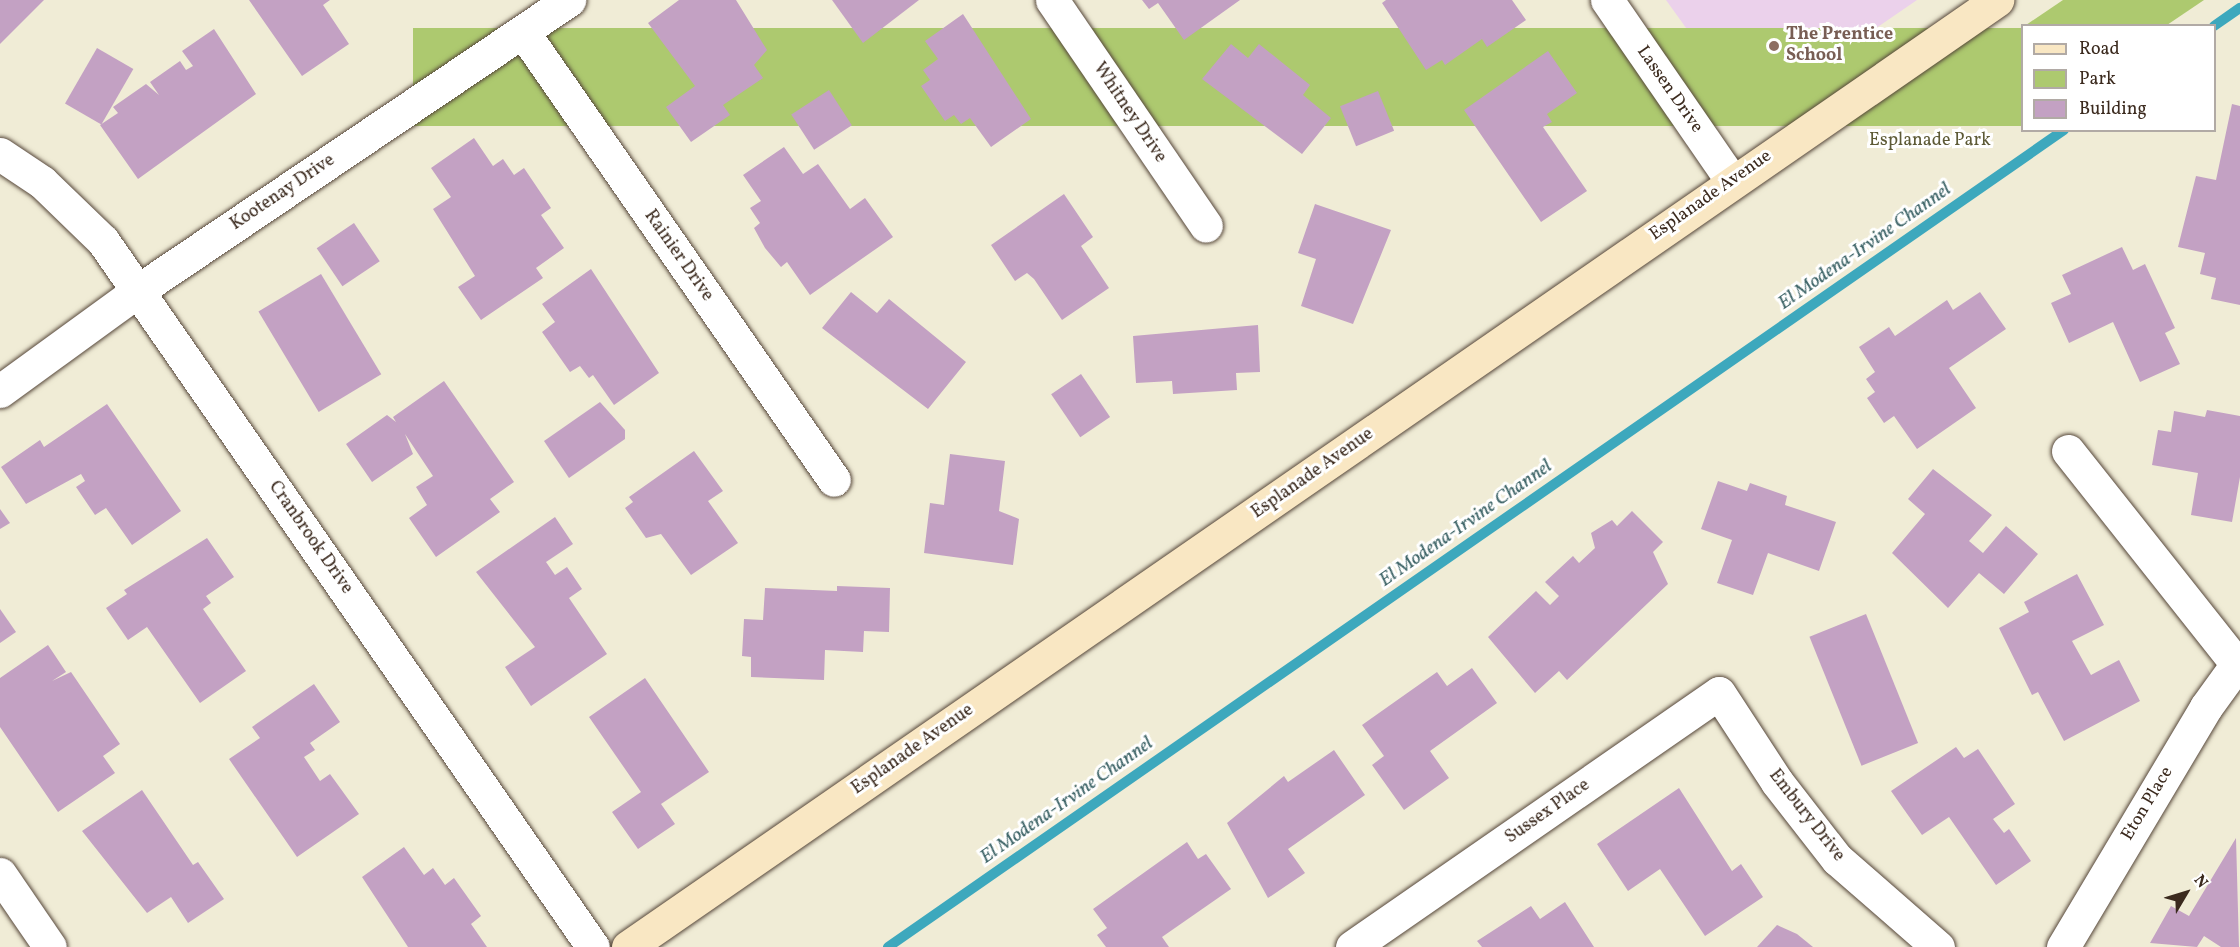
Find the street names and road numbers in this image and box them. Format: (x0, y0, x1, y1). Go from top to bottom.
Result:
street label: Lassen Drive (1631, 42, 1707, 138)
street label: Whitney Drive (1087, 59, 1171, 167)
street label: Esplanade Avenue (1646, 146, 1776, 246)
street label: Kootenay Drive (226, 150, 340, 236)
street label: Rainier Drive (639, 206, 717, 306)
street label: Esplanade Avenue (1248, 424, 1378, 524)
street label: Cranbrook Drive (263, 477, 357, 599)
street label: Esplanade Avenue (848, 700, 978, 800)
street label: Eton Place (2118, 763, 2178, 845)
street label: Embury Drive (1763, 765, 1849, 867)
street label: Sussex Place (1502, 775, 1594, 849)

